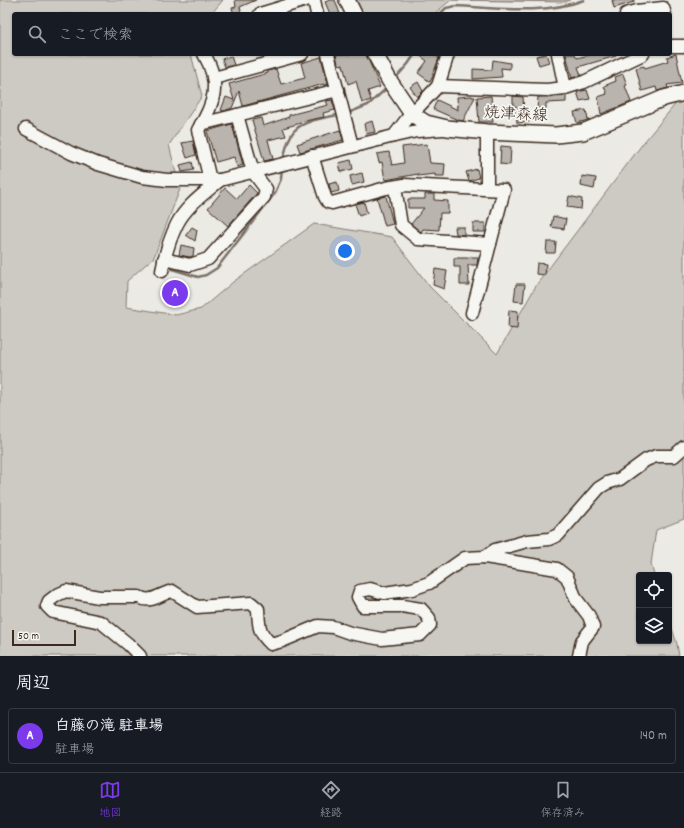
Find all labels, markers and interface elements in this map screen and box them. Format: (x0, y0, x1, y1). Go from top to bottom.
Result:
search box (12, 12, 672, 56)
icon: search (26, 23, 48, 45)
text: ここで検索 (58, 25, 133, 47)
street label: 焼津森線 (483, 102, 549, 128)
your location (335, 241, 355, 261)
pin: A (162, 278, 188, 308)
map controls (636, 572, 672, 644)
button: locate (636, 572, 672, 608)
button: layers (636, 608, 672, 644)
scale bar (12, 628, 76, 647)
text: 50 m (18, 629, 39, 645)
text: 周辺 (16, 673, 50, 697)
text: 白藤の滝 駐車場 (55, 716, 163, 738)
text: A (26, 727, 34, 746)
text: 140 m (640, 727, 667, 746)
text: 駐車場 (55, 741, 94, 760)
tab: 地図 (99, 779, 121, 822)
tab: 経路 (320, 779, 342, 822)
tab: 保存済み (541, 779, 585, 822)

